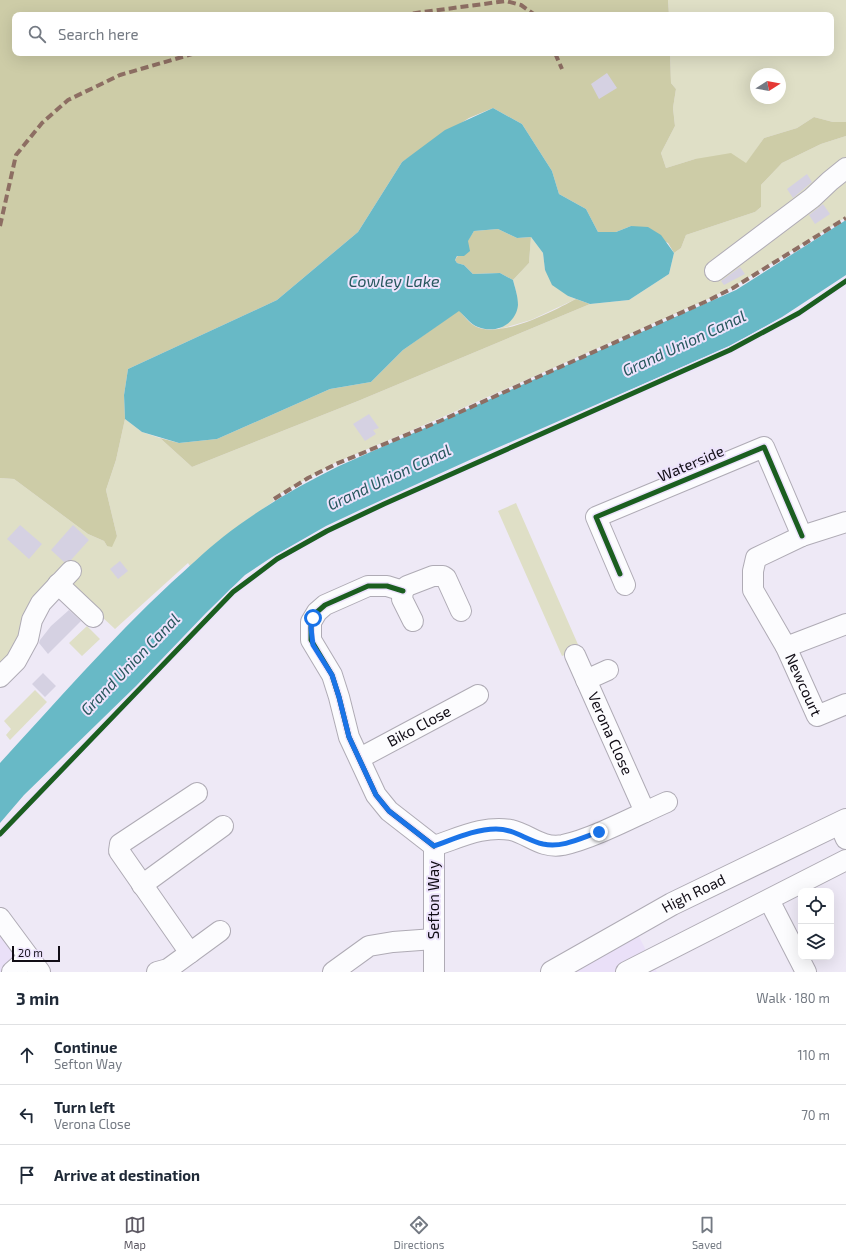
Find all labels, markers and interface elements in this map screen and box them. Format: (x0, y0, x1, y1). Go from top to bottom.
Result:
search box (12, 12, 834, 56)
icon: search (26, 23, 48, 45)
text: Search here (58, 25, 139, 43)
north arrow (750, 68, 786, 104)
water label: Cowley Lake (348, 271, 440, 291)
water label: Grand Union Canal (619, 306, 749, 380)
water label: Grand Union Canal (324, 440, 454, 514)
street label: Waterside (655, 441, 726, 485)
water label: Grand Union Canal (76, 609, 183, 719)
route start (304, 609, 322, 627)
street label: Newcourt (782, 650, 826, 719)
street label: Verona Close (585, 689, 637, 777)
street label: Biko Close (384, 701, 454, 750)
route end (590, 823, 608, 841)
street label: Sefton Way (424, 861, 442, 939)
street label: High Road (658, 870, 728, 916)
map controls (798, 888, 834, 960)
button: locate (798, 888, 834, 924)
button: layers (798, 924, 834, 960)
scale bar (12, 944, 60, 963)
text: 20 m (18, 946, 43, 959)
text: 3 min (16, 988, 59, 1008)
text: Walk · 180 m (756, 990, 830, 1006)
text: Continue (54, 1038, 117, 1056)
icon: ahead (16, 1044, 38, 1066)
text: 110 m (798, 1047, 830, 1063)
text: Sefton Way (54, 1056, 122, 1072)
text: Turn left (54, 1098, 115, 1116)
icon: left (16, 1104, 38, 1126)
text: 70 m (801, 1107, 830, 1123)
text: Verona Close (54, 1116, 131, 1132)
icon: arrive (16, 1164, 38, 1186)
text: Arrive at destination (54, 1166, 200, 1184)
tab: Map (124, 1214, 146, 1251)
tab: Directions (394, 1214, 444, 1251)
tab: Saved (692, 1214, 722, 1251)

